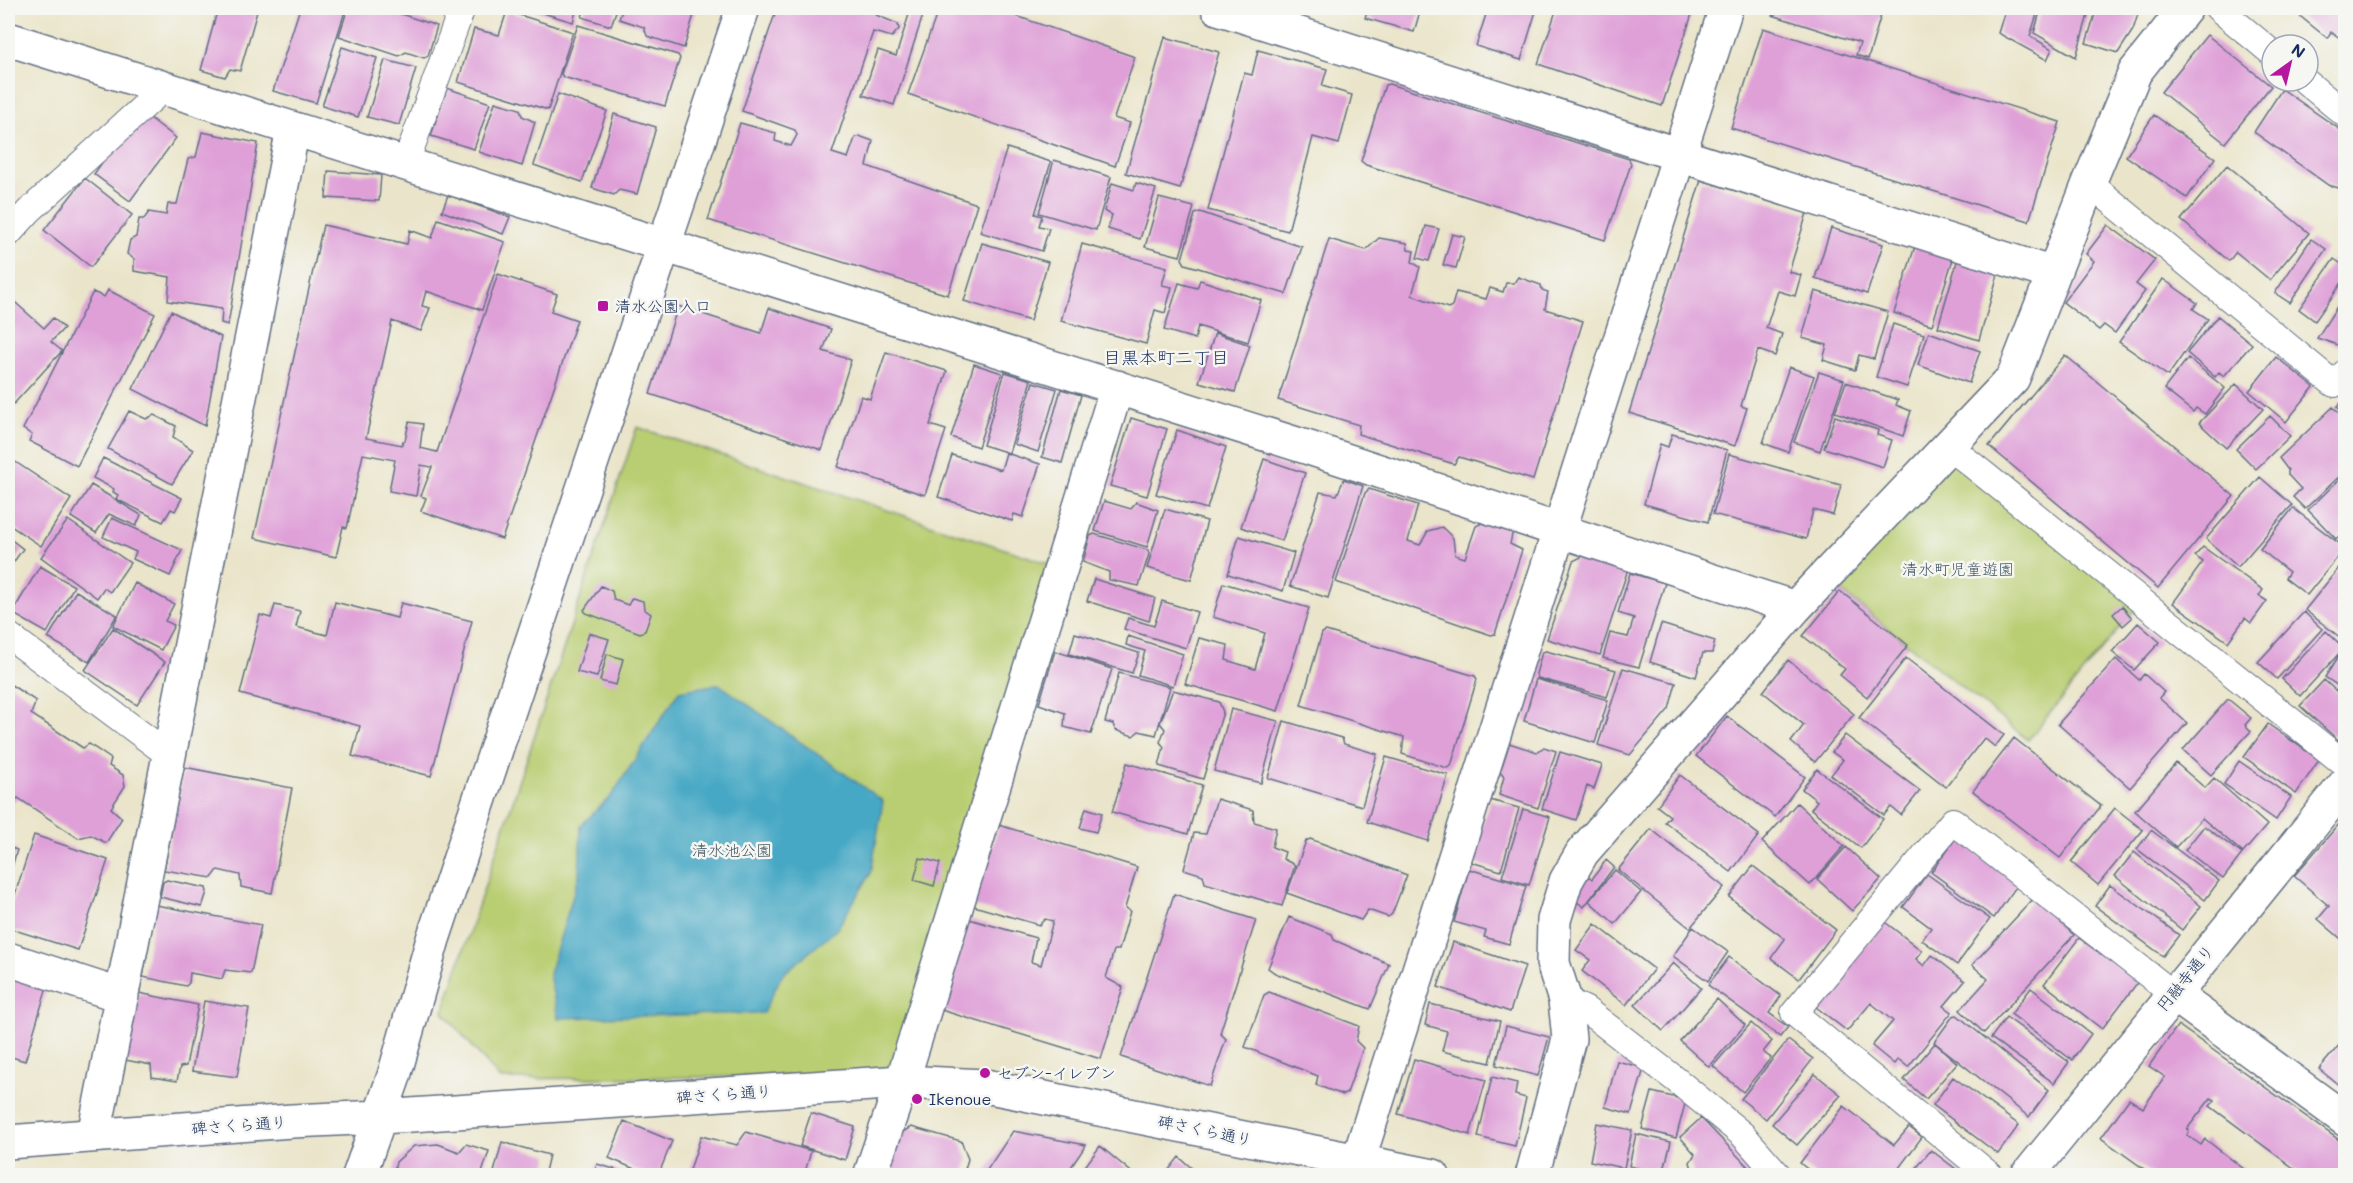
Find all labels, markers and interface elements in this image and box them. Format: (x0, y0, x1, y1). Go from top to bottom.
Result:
north arrow (2260, 33, 2320, 93)
text: N (2288, 38, 2310, 62)
place label: 清水公園入口 (615, 295, 711, 316)
marker: 清水公園入口 (596, 299, 610, 313)
district label: 目黒本町二丁目 (1103, 345, 1229, 369)
park label: 清水町児童遊園 (1902, 558, 2014, 579)
park label: 清水池公園 (692, 839, 772, 860)
street label: 円融寺通り (2151, 940, 2218, 1015)
place label: セブン-イレブン (997, 1062, 1116, 1083)
marker: セブン-イレブン (978, 1066, 992, 1080)
street label: 碑さくら通り (675, 1080, 773, 1107)
place label: Ikenoue (929, 1088, 991, 1109)
marker: Ikenoue (910, 1092, 924, 1106)
street label: 碑さくら通り (1156, 1109, 1254, 1150)
street label: 碑さくら通り (190, 1111, 288, 1138)

